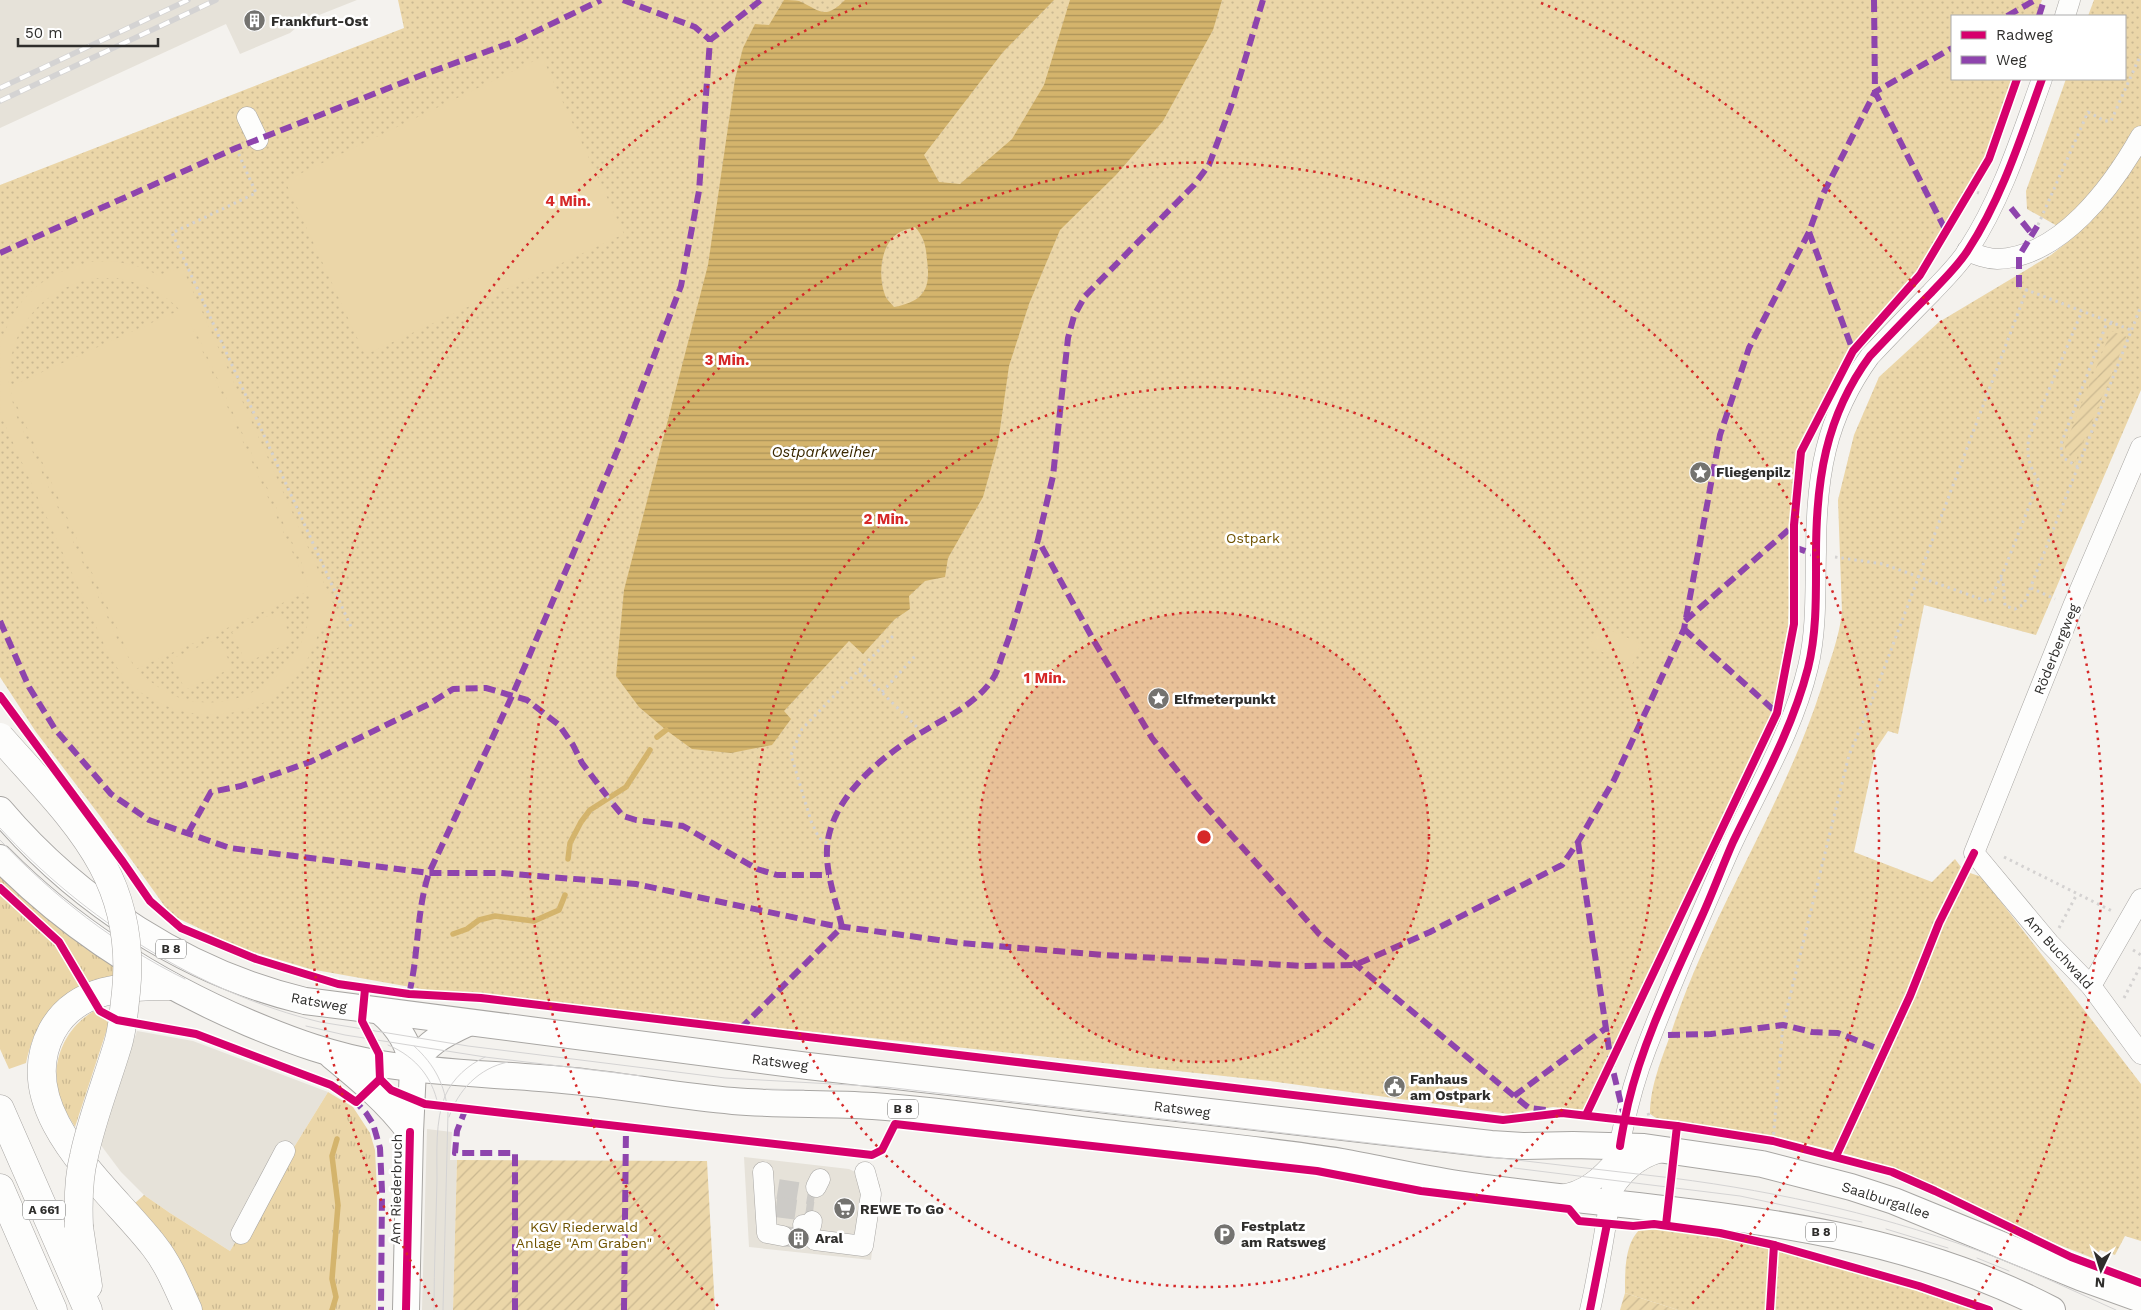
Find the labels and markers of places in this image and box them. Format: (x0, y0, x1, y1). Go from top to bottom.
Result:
building icon: Frankfurt-Ost (243, 9, 267, 33)
place label: Frankfurt-Ost (271, 13, 368, 29)
place icon: Fliegenpilz (1688, 460, 1712, 484)
place label: Fliegenpilz (1716, 464, 1791, 480)
place icon: Elfmeterpunkt (1146, 687, 1170, 711)
place label: Elfmeterpunkt (1174, 691, 1276, 707)
centre of rings (1195, 828, 1213, 846)
place label: Fanhaus am Ostpark (1410, 1071, 1491, 1103)
public building icon: Fanhaus am Ostpark (1382, 1075, 1406, 1099)
supermarket icon: REWE To Go (832, 1197, 856, 1221)
place label: REWE To Go (860, 1201, 944, 1217)
place label: Festplatz am Ratsweg (1241, 1218, 1326, 1250)
parking icon: Festplatz am Ratsweg (1213, 1222, 1237, 1246)
building icon: Aral (787, 1226, 811, 1250)
place label: Aral (815, 1230, 844, 1246)

